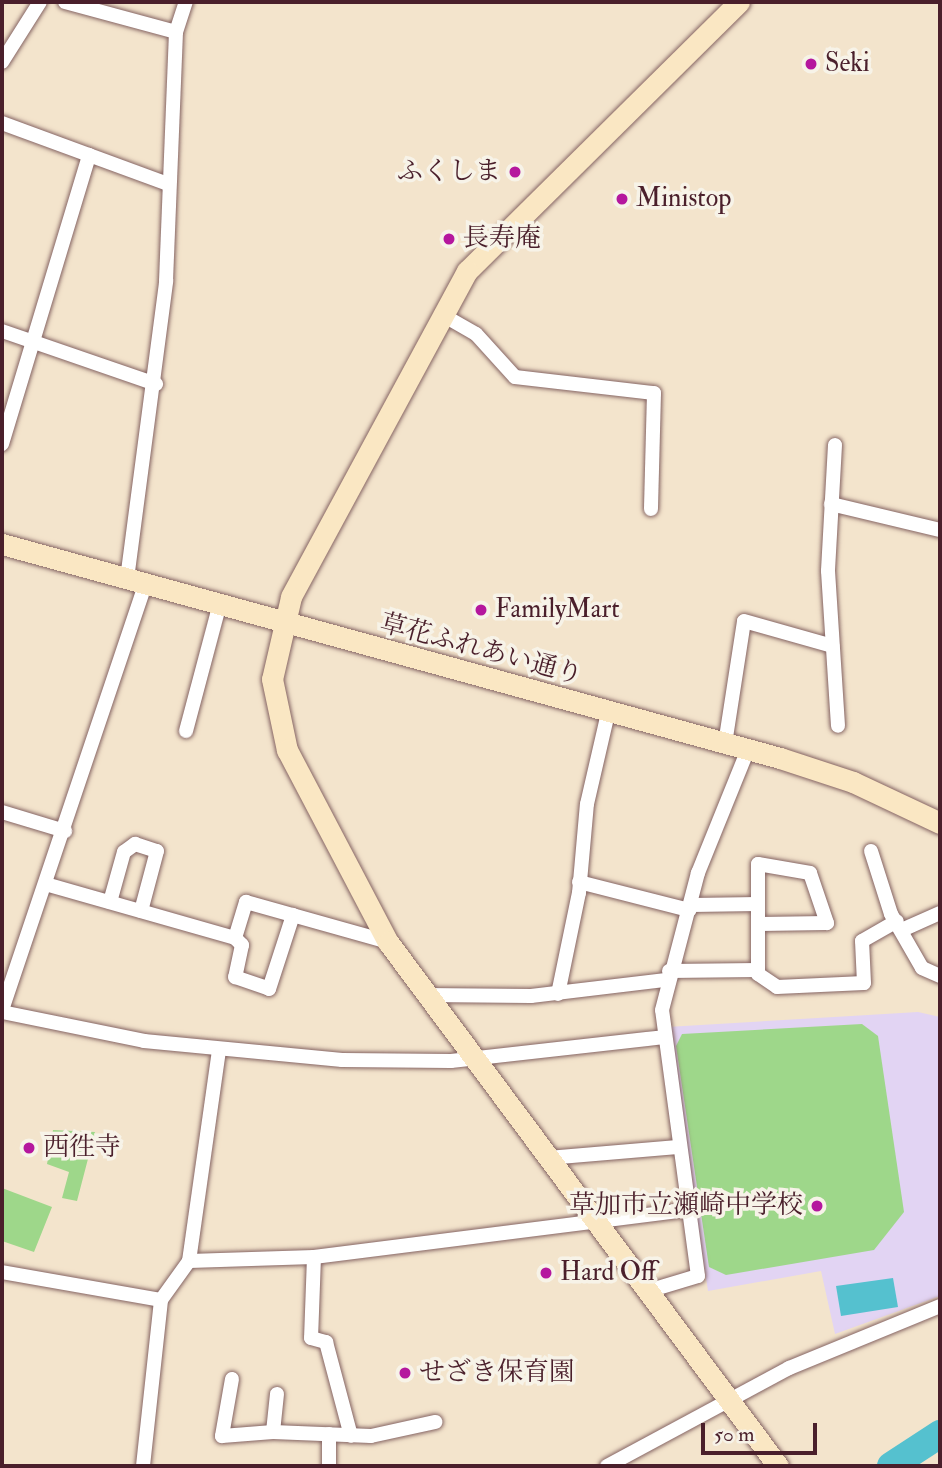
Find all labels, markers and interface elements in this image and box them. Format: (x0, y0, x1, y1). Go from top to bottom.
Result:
place label: Seki (825, 48, 870, 80)
marker: Seki (803, 56, 819, 72)
place label: ふくしま (397, 156, 501, 188)
marker: ふくしま (507, 164, 523, 180)
place label: Ministop (636, 183, 731, 215)
marker: Ministop (614, 191, 630, 207)
place label: 長寿庵 (463, 223, 541, 255)
marker: 長寿庵 (441, 231, 457, 247)
place label: FamilyMart (495, 594, 620, 626)
marker: FamilyMart (473, 602, 489, 618)
street label: 草花ふれあい通り (377, 608, 585, 692)
place label: 西徃寺 (43, 1132, 121, 1164)
marker: 西徃寺 (21, 1140, 37, 1156)
place label: 草加市立瀬崎中学校 (569, 1190, 803, 1222)
marker: 草加市立瀬崎中学校 (809, 1198, 825, 1214)
place label: Hard Off (560, 1257, 656, 1289)
marker: Hard Off (538, 1265, 554, 1281)
place label: せざき保育園 (419, 1357, 575, 1389)
marker: せざき保育園 (397, 1365, 413, 1381)
scale bar (704, 1408, 820, 1452)
text: 50 m (714, 1421, 755, 1448)

